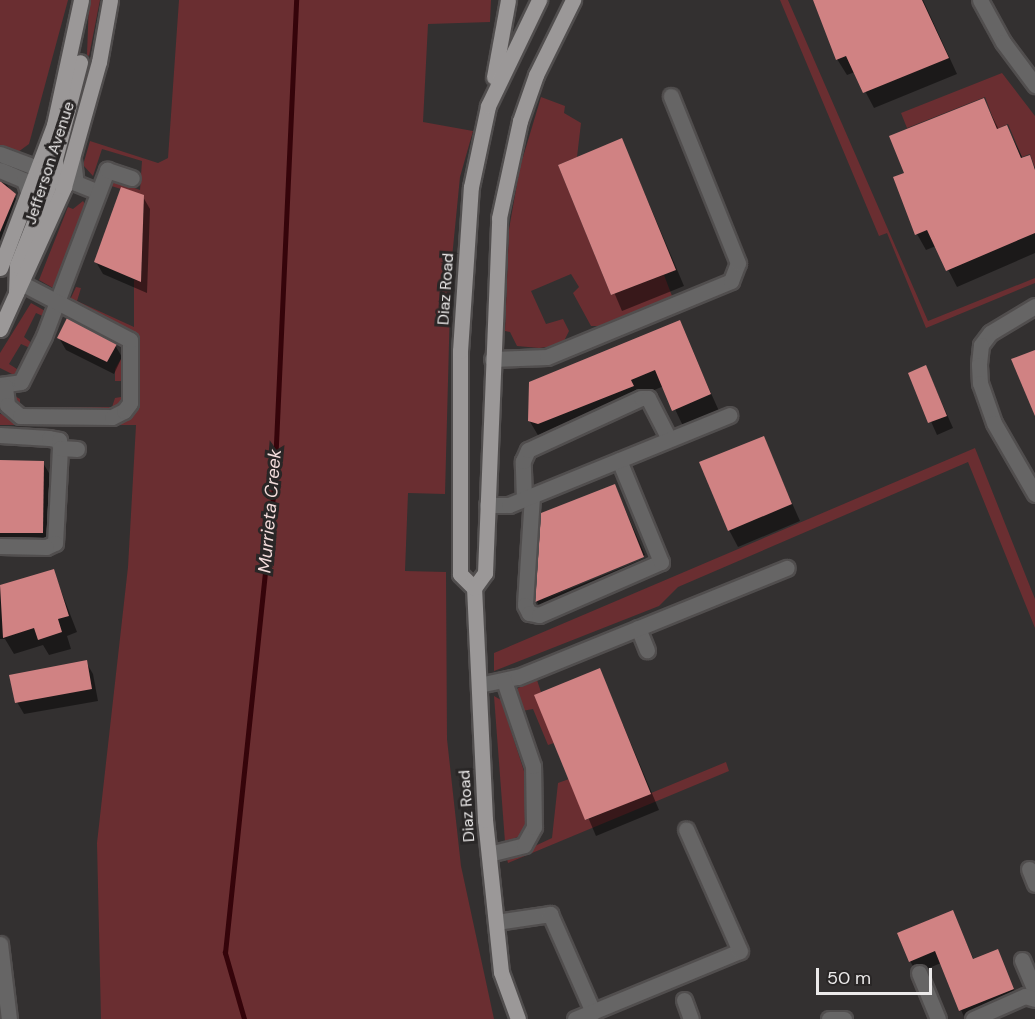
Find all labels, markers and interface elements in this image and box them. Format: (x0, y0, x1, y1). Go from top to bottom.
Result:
street label: Jefferson Avenue (21, 99, 79, 227)
street label: Diaz Road (434, 252, 458, 326)
water label: Murrieta Creek (254, 448, 286, 574)
street label: Diaz Road (455, 769, 479, 843)
scale bar (819, 956, 934, 994)
text: 50 m (827, 966, 871, 990)

